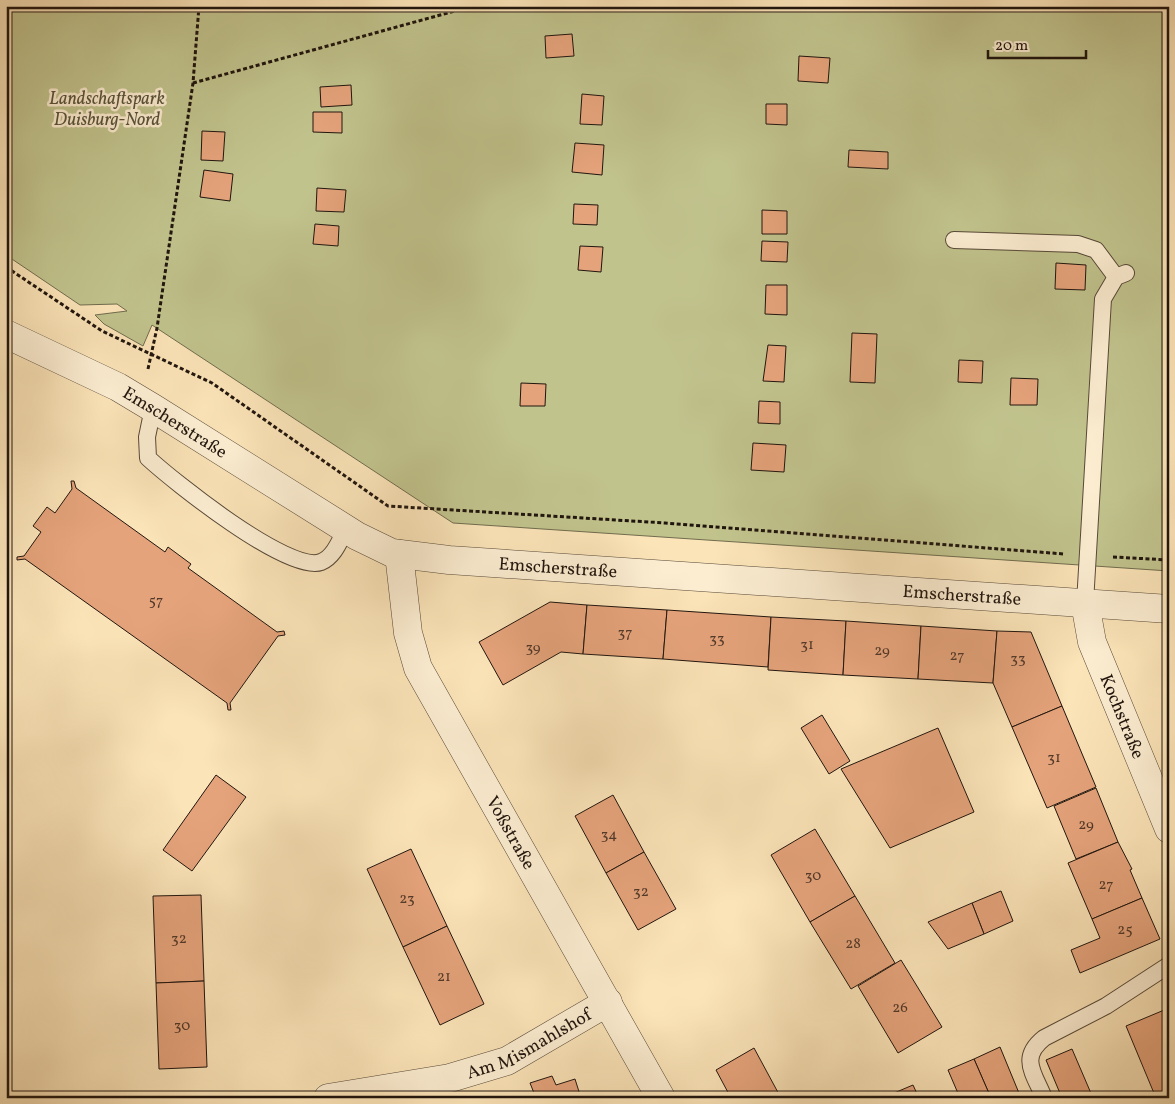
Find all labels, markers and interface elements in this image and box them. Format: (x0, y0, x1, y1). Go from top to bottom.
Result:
scale bar (988, 28, 1085, 60)
text: 20 m (995, 36, 1028, 57)
park label: Landschaftspark Duisburg-Nord (49, 87, 165, 133)
street label: Emscherstraße (117, 382, 231, 465)
street label: Emscherstraße (498, 552, 618, 585)
street label: Emscherstraße (902, 580, 1022, 613)
house number: 57 (149, 591, 163, 612)
house number: 37 (618, 623, 632, 644)
house number: 33 (709, 629, 725, 650)
house number: 31 (800, 635, 814, 656)
house number: 39 (525, 638, 541, 659)
house number: 29 (874, 641, 890, 662)
house number: 27 (950, 646, 964, 667)
house number: 33 (1010, 649, 1026, 670)
street label: Kochstraße (1093, 671, 1150, 763)
house number: 31 (1047, 748, 1061, 769)
street label: Voßstraße (479, 792, 540, 875)
house number: 29 (1078, 815, 1094, 836)
house number: 34 (601, 825, 617, 846)
house number: 30 (805, 866, 821, 887)
house number: 27 (1099, 875, 1113, 896)
house number: 32 (633, 882, 649, 903)
house number: 23 (399, 889, 415, 910)
house number: 25 (1117, 920, 1133, 941)
house number: 32 (171, 929, 187, 950)
house number: 28 (845, 934, 861, 955)
house number: 21 (437, 967, 451, 988)
house number: 26 (892, 998, 908, 1019)
street label: Am Mismahlshof (464, 1002, 598, 1086)
house number: 30 (174, 1016, 190, 1037)

